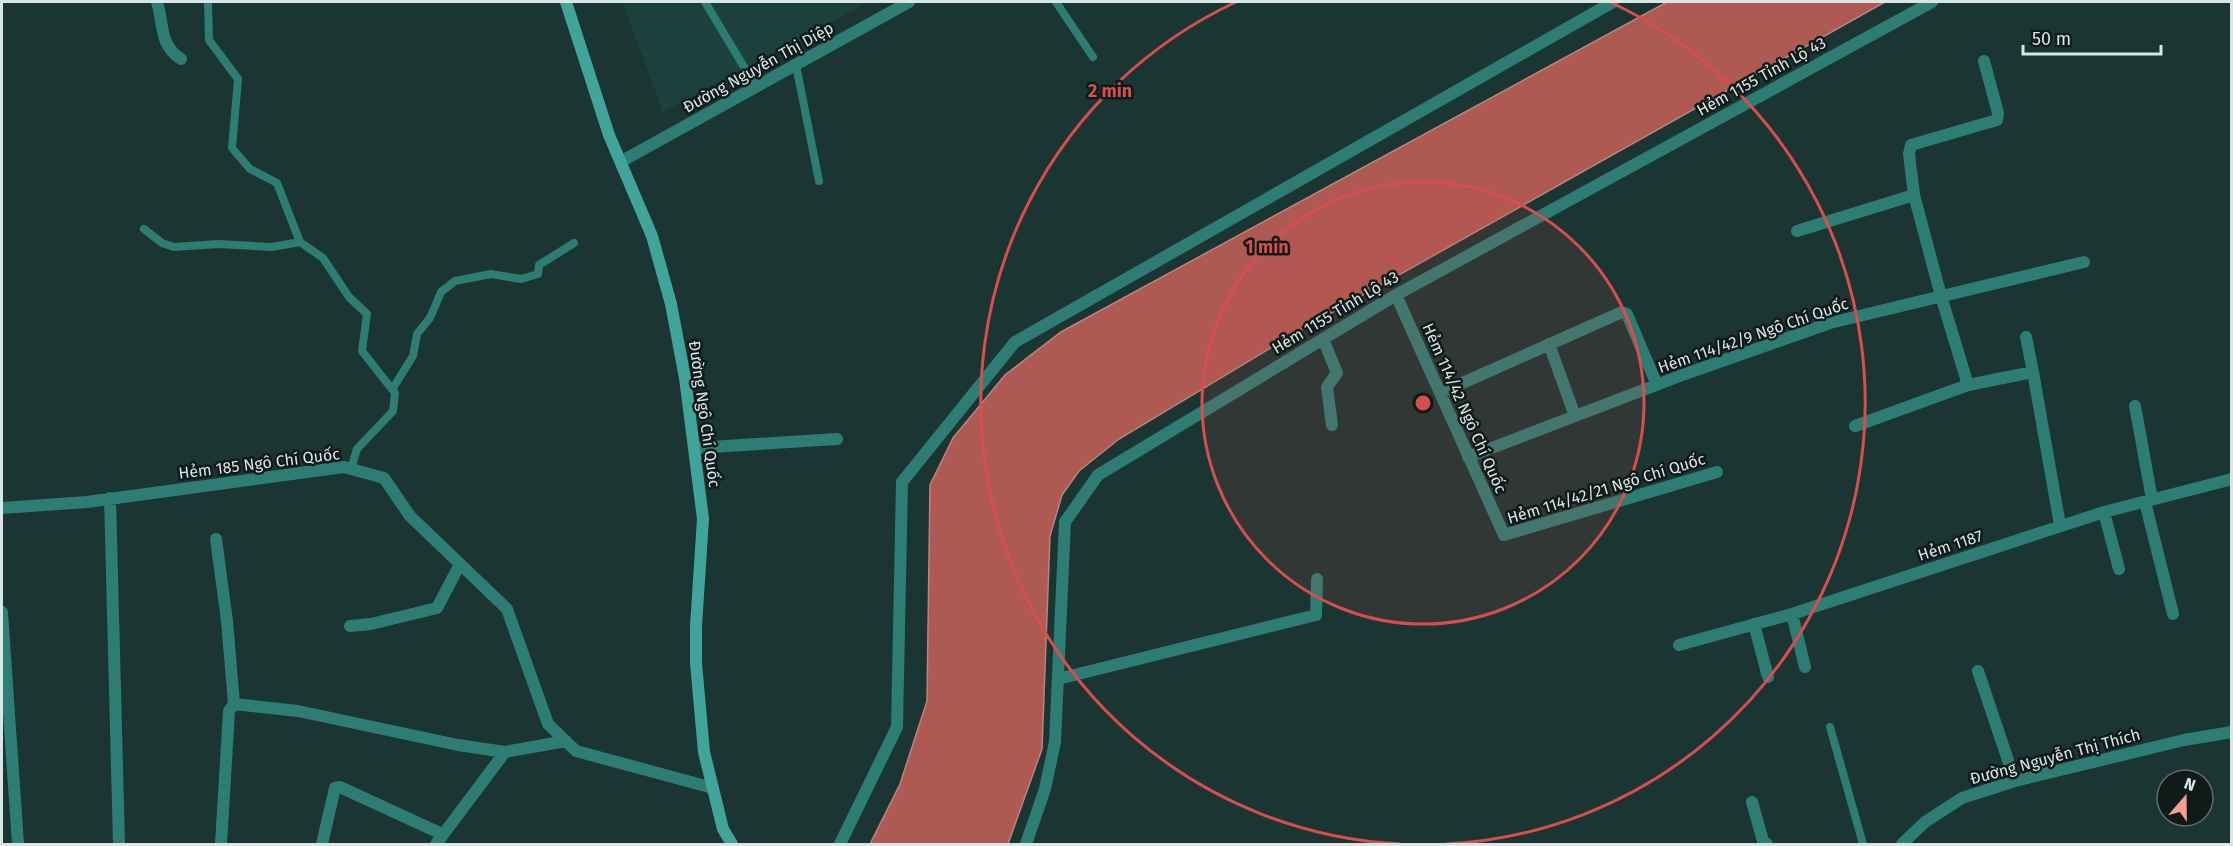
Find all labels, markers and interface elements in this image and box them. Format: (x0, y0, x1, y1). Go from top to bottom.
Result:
street label: Đường Nguyễn Thị Diệp (680, 18, 837, 117)
scale bar (2023, 18, 2161, 56)
text: 50 m (2032, 28, 2071, 50)
street label: Hẻm 1155 Tỉnh Lộ 43 (1693, 33, 1829, 120)
text: 2 min (1088, 80, 1132, 102)
text: 1 min (1245, 236, 1289, 258)
street label: Hẻm 1155 Tỉnh Lộ 43 (1268, 267, 1402, 358)
street label: Hẻm 114/42/9 Ngô Chí Quốc (1655, 293, 1851, 377)
street label: Hẻm 114/42 Ngô Chí Quốc (1418, 320, 1512, 496)
street label: Đường Ngô Chí Quốc (685, 339, 725, 489)
centre of rings (1413, 393, 1433, 413)
street label: Hẻm 185 Ngô Chí Quốc (177, 443, 341, 483)
street label: Hẻm 114/42/21 Ngô Chí Quốc (1504, 448, 1708, 528)
street label: Hẻm 1187 (1915, 526, 1985, 565)
street label: Đường Nguyễn Thị Thích (1968, 725, 2142, 788)
north arrow (2155, 768, 2215, 828)
text: N (2182, 774, 2198, 795)

